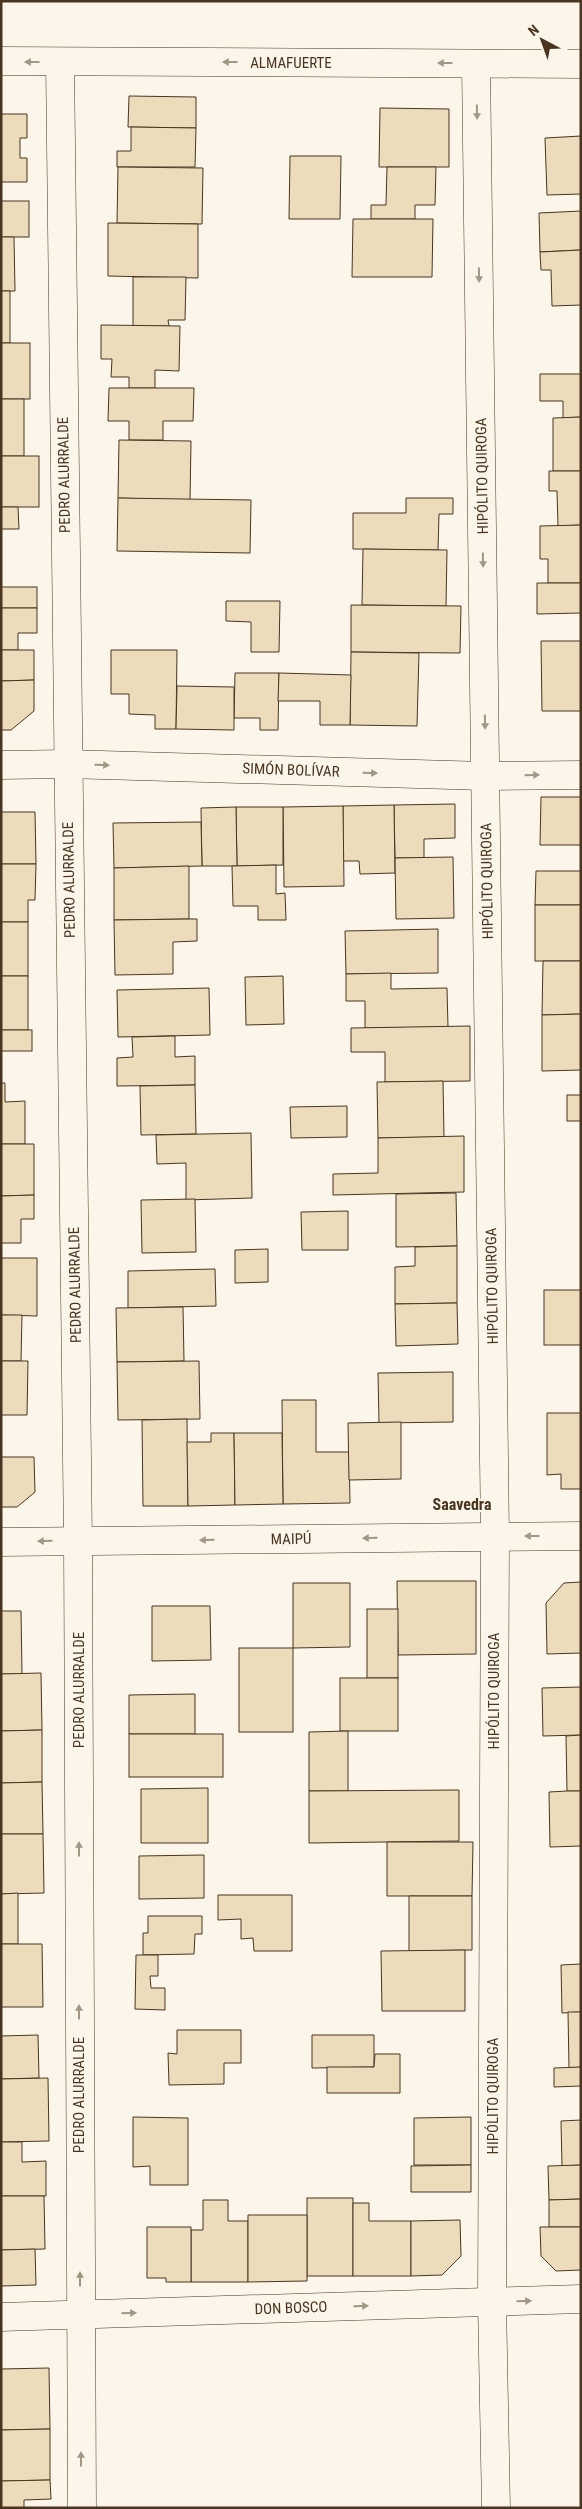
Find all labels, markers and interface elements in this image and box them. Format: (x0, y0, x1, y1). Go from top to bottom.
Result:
north arrow (517, 15, 567, 65)
text: N (525, 21, 542, 39)
street label: ALMAFUERTE (250, 54, 332, 72)
one-way arrow (24, 58, 40, 66)
one-way arrow (221, 58, 237, 66)
one-way arrow (436, 59, 452, 67)
one-way arrow (473, 105, 481, 121)
one-way arrow (475, 267, 483, 283)
street label: PEDRO ALURRALDE (54, 417, 74, 533)
street label: HIPÓLITO QUIROGA (472, 417, 492, 535)
one-way arrow (479, 552, 487, 568)
one-way arrow (481, 715, 489, 731)
street label: SIMÓN BOLÍVAR (242, 759, 340, 781)
one-way arrow (95, 761, 111, 769)
one-way arrow (362, 769, 378, 777)
one-way arrow (525, 771, 541, 779)
street label: PEDRO ALURRALDE (59, 822, 79, 938)
street label: HIPÓLITO QUIROGA (477, 822, 497, 940)
street label: PEDRO ALURRALDE (65, 1227, 85, 1343)
street label: HIPÓLITO QUIROGA (482, 1227, 502, 1345)
district label: Saavedra (433, 1495, 492, 1514)
street label: MAIPÚ (271, 1530, 311, 1548)
one-way arrow (524, 1532, 540, 1540)
one-way arrow (361, 1534, 377, 1542)
one-way arrow (199, 1536, 215, 1544)
one-way arrow (36, 1537, 52, 1545)
street label: PEDRO ALURRALDE (70, 1632, 88, 1748)
street label: HIPÓLITO QUIROGA (485, 1632, 503, 1749)
one-way arrow (75, 1841, 83, 1857)
one-way arrow (75, 2003, 83, 2019)
street label: PEDRO ALURRALDE (70, 2037, 88, 2153)
street label: HIPÓLITO QUIROGA (484, 2037, 502, 2154)
one-way arrow (76, 2271, 84, 2287)
one-way arrow (516, 2297, 532, 2305)
street label: DON BOSCO (254, 2298, 328, 2318)
one-way arrow (353, 2302, 369, 2310)
one-way arrow (121, 2309, 137, 2317)
one-way arrow (77, 2451, 85, 2467)

